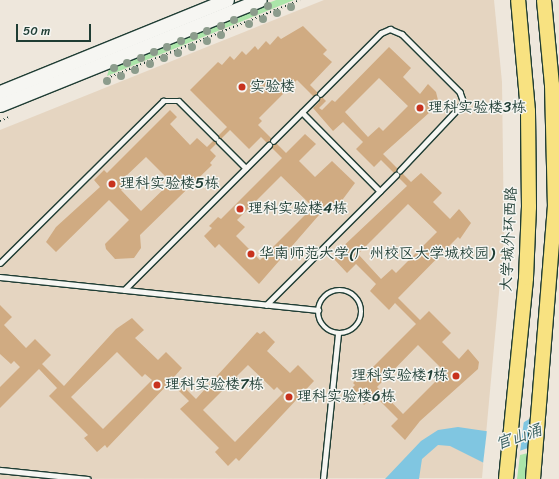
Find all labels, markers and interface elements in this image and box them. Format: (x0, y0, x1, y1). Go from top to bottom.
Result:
scale bar (18, 16, 93, 42)
text: 50 m (23, 20, 50, 42)
place label: 实验楼 (250, 78, 295, 96)
marker: 实验楼 (237, 82, 247, 92)
place label: 理科实验楼3栋 (428, 99, 526, 117)
marker: 理科实验楼3栋 (415, 103, 425, 113)
place label: 理科实验楼5栋 (120, 175, 219, 193)
marker: 理科实验楼5栋 (107, 179, 117, 189)
street label: 大学城外环西路 (497, 186, 521, 292)
place label: 理科实验楼4栋 (248, 200, 347, 218)
marker: 理科实验楼4栋 (235, 204, 245, 214)
place label: 华南师范大学(广州校区大学城校园) (259, 245, 495, 263)
marker: 华南师范大学(广州校区大学城校园) (246, 249, 256, 259)
place label: 理科实验楼1栋 (352, 367, 448, 385)
marker: 理科实验楼1栋 (451, 371, 461, 381)
place label: 理科实验楼7栋 (165, 376, 264, 394)
marker: 理科实验楼7栋 (152, 380, 162, 390)
place label: 理科实验楼6栋 (297, 388, 396, 406)
marker: 理科实验楼6栋 (284, 392, 294, 402)
water label: 官山涌 (493, 420, 545, 454)

